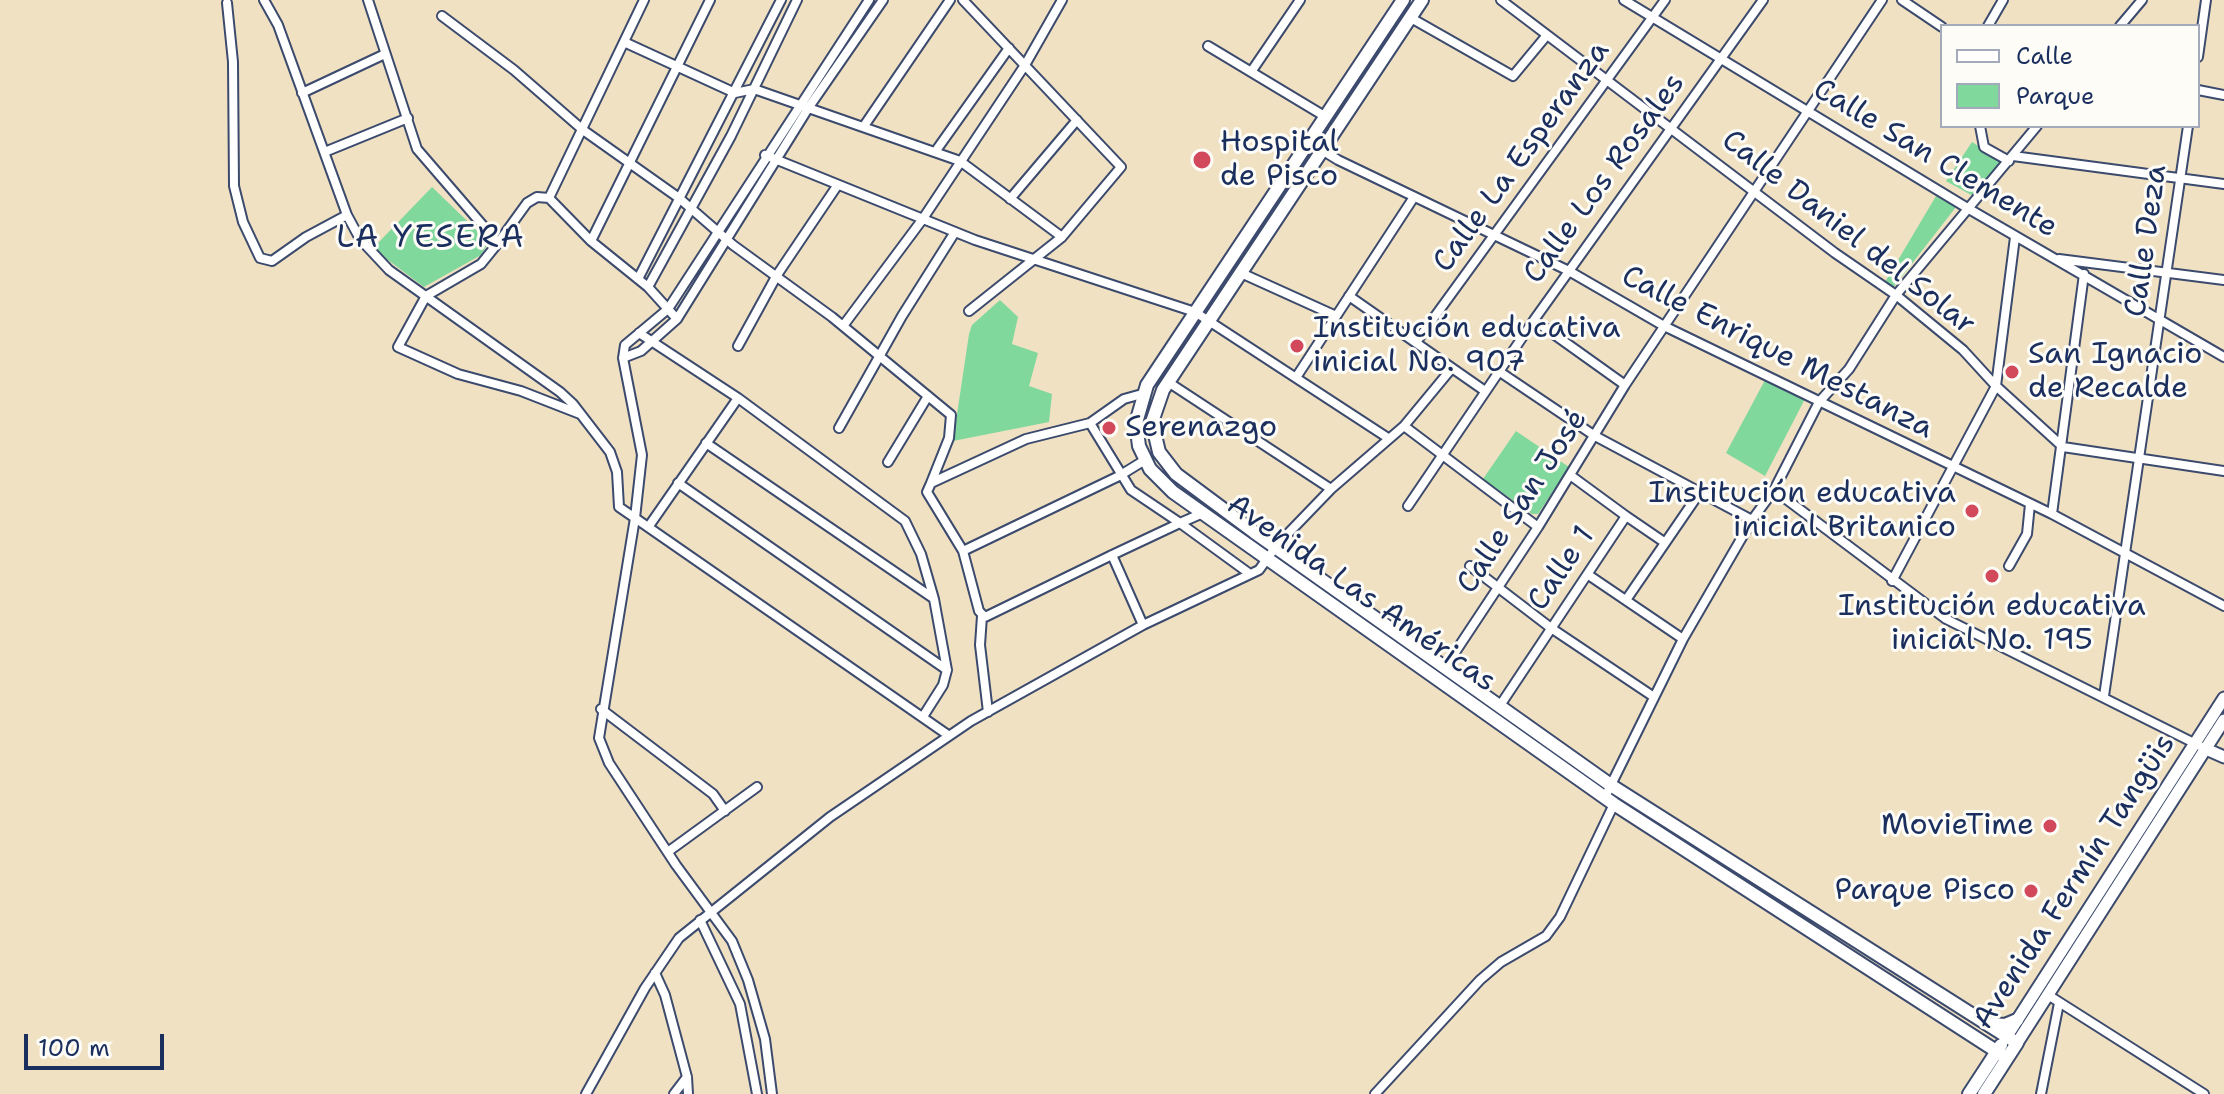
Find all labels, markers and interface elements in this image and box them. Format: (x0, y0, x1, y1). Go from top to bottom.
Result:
legend (1940, 24, 2200, 128)
street label: Calle La Esperanza (1426, 34, 1618, 280)
text: Calle (2016, 40, 2073, 72)
street label: Calle Los Rosales (1517, 67, 1693, 291)
street label: Calle San Clemente (1806, 72, 2064, 246)
text: Parque (2016, 80, 2095, 112)
street label: Calle Daniel del Solar (1714, 123, 1982, 343)
place label: Hospital de Pisco (1220, 125, 1339, 196)
marker: Hospital de Pisco (1191, 149, 1213, 171)
street label: Calle Deza (2119, 163, 2175, 319)
district label: LA YESERA (336, 220, 526, 258)
street label: Calle Enrique Mestanza (1615, 259, 1939, 447)
place label: Institución educativa inicial No. 907 (1313, 311, 1621, 382)
marker: Institución educativa inicial No. 907 (1288, 337, 1306, 355)
place label: San Ignacio de Recalde (2028, 337, 2202, 408)
marker: San Ignacio de Recalde (2003, 363, 2021, 381)
street label: Calle San José (1450, 403, 1596, 601)
place label: Serenazgo (1125, 410, 1277, 446)
marker: Serenazgo (1100, 419, 1118, 437)
place label: Institución educativa inicial Britanico (1648, 476, 1956, 546)
street label: Avenida Las Américas (1219, 487, 1503, 701)
marker: Institución educativa inicial Britanico (1963, 502, 1981, 520)
street label: Calle 1 (1521, 520, 1603, 618)
marker: Institución educativa inicial No. 195 (1983, 567, 2001, 585)
place label: Institución educativa inicial No. 195 (1838, 589, 2146, 660)
street label: Avenida Fermín Tangüis (1966, 728, 2184, 1036)
place label: MovieTime (1881, 808, 2034, 844)
marker: MovieTime (2041, 817, 2059, 835)
place label: Parque Pisco (1835, 873, 2015, 909)
marker: Parque Pisco (2022, 882, 2040, 900)
scale bar (28, 1018, 168, 1068)
text: 100 m (38, 1032, 110, 1064)

